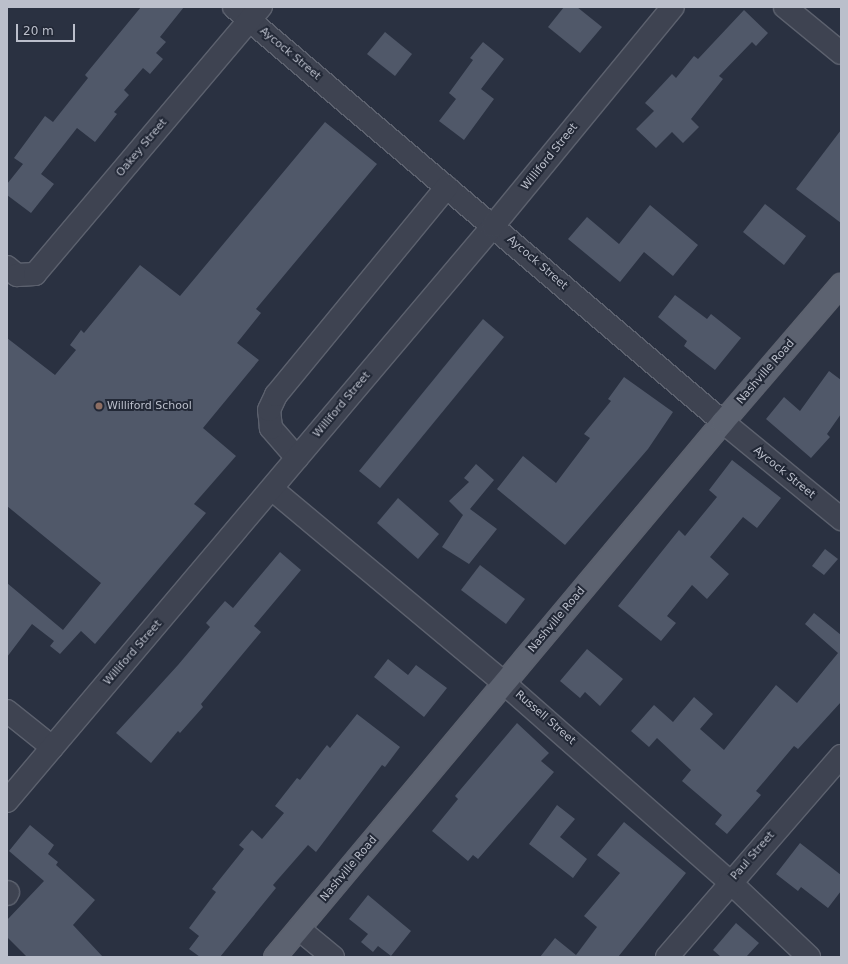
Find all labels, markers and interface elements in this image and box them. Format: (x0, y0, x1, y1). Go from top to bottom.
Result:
scale bar (18, 16, 77, 42)
text: 20 m (23, 24, 54, 38)
street label: Aycock Street (257, 25, 323, 83)
street label: Oakey Street (114, 116, 170, 180)
street label: Williford Street (519, 121, 581, 193)
street label: Aycock Street (504, 233, 570, 293)
street label: Nashville Road (734, 337, 798, 407)
street label: Williford Street (311, 369, 373, 441)
place label: Williford School (107, 399, 192, 413)
marker: Williford School (94, 401, 104, 411)
street label: Aycock Street (751, 444, 817, 502)
street label: Nashville Road (526, 585, 588, 655)
street label: Williford Street (101, 618, 165, 688)
street label: Russell Street (512, 688, 578, 748)
street label: Paul Street (728, 829, 778, 883)
street label: Nashville Road (318, 834, 380, 904)

